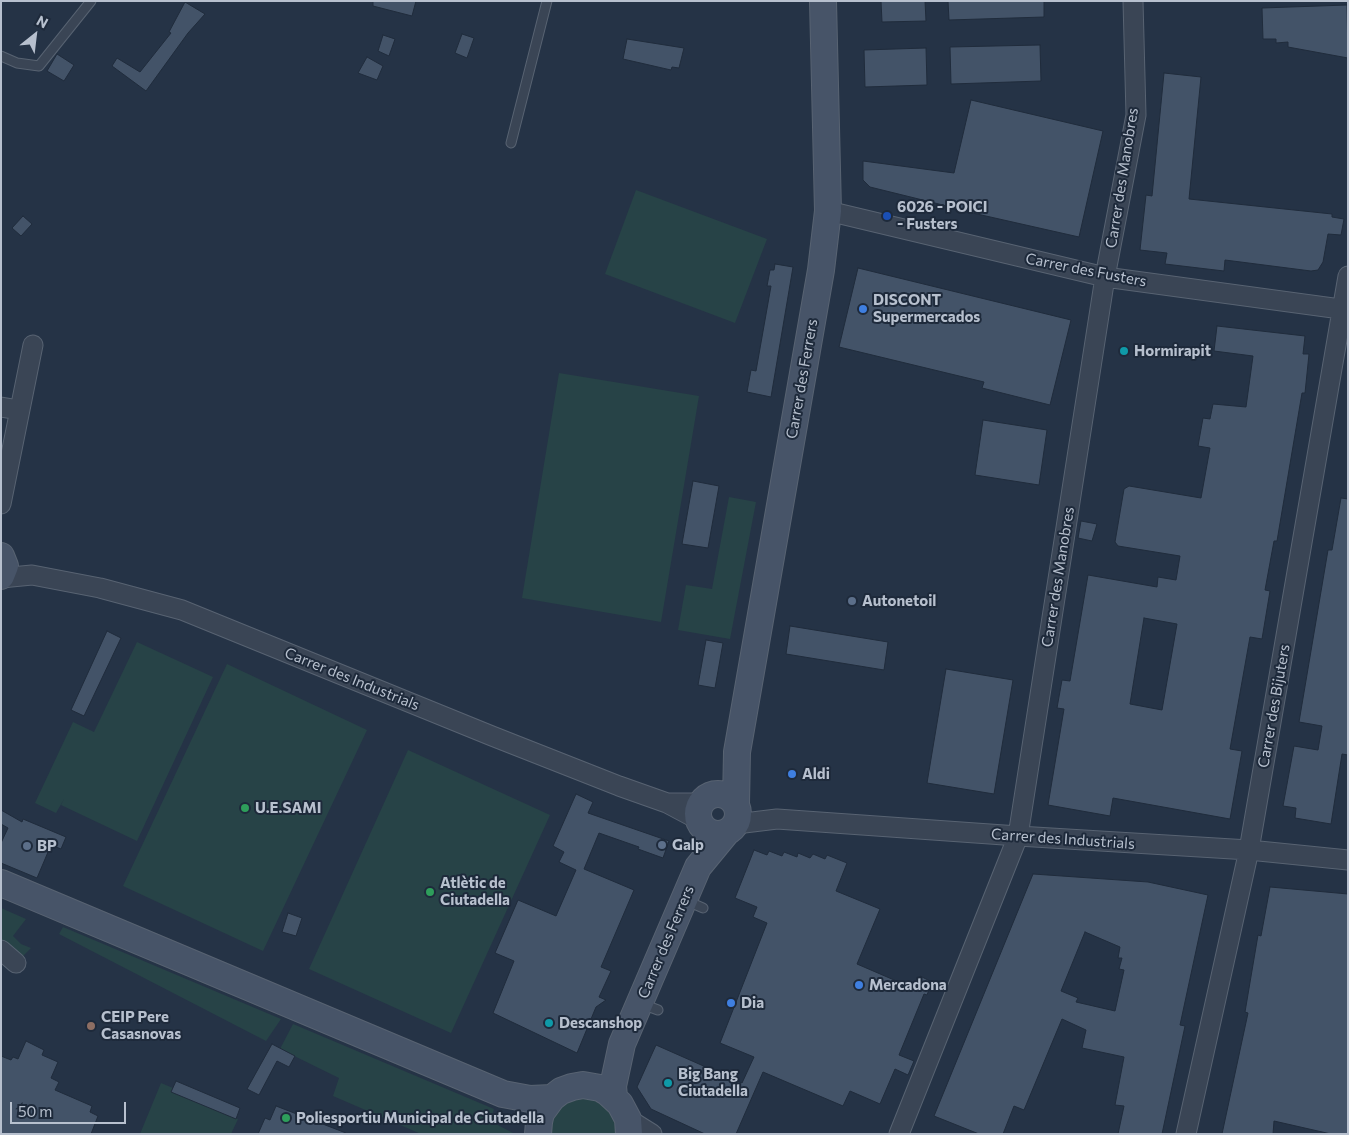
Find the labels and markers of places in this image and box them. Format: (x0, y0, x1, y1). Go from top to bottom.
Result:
place label: 6026 - POICI - Fusters (897, 198, 988, 233)
marker: 6026 - POICI - Fusters (881, 210, 893, 222)
place label: DISCONT Supermercados (873, 291, 980, 326)
marker: DISCONT Supermercados (857, 303, 869, 315)
place label: Hormirapit (1134, 342, 1211, 360)
marker: Hormirapit (1118, 345, 1130, 357)
place label: Autonetoil (862, 592, 936, 610)
marker: Autonetoil (846, 595, 858, 607)
place label: Aldi (802, 765, 830, 783)
marker: Aldi (786, 768, 798, 780)
place label: U.E.SAMI (255, 799, 321, 817)
marker: U.E.SAMI (239, 802, 251, 814)
place label: Galp (672, 836, 704, 854)
place label: BP (37, 837, 57, 855)
marker: Galp (656, 839, 668, 851)
marker: BP (21, 840, 33, 852)
place label: Atlètic de Ciutadella (440, 874, 510, 909)
marker: Atlètic de Ciutadella (424, 886, 436, 898)
place label: Mercadona (869, 976, 947, 994)
marker: Mercadona (853, 979, 865, 991)
place label: Dia (741, 994, 764, 1012)
marker: Dia (725, 997, 737, 1009)
place label: CEIP Pere Casasnovas (101, 1008, 181, 1043)
place label: Descanshop (559, 1014, 642, 1032)
marker: Descanshop (543, 1017, 555, 1029)
marker: CEIP Pere Casasnovas (85, 1020, 97, 1032)
place label: Big Bang Ciutadella (678, 1065, 748, 1100)
marker: Big Bang Ciutadella (662, 1077, 674, 1089)
place label: Poliesportiu Municipal de Ciutadella (296, 1109, 544, 1127)
marker: Poliesportiu Municipal de Ciutadella (280, 1112, 292, 1124)

